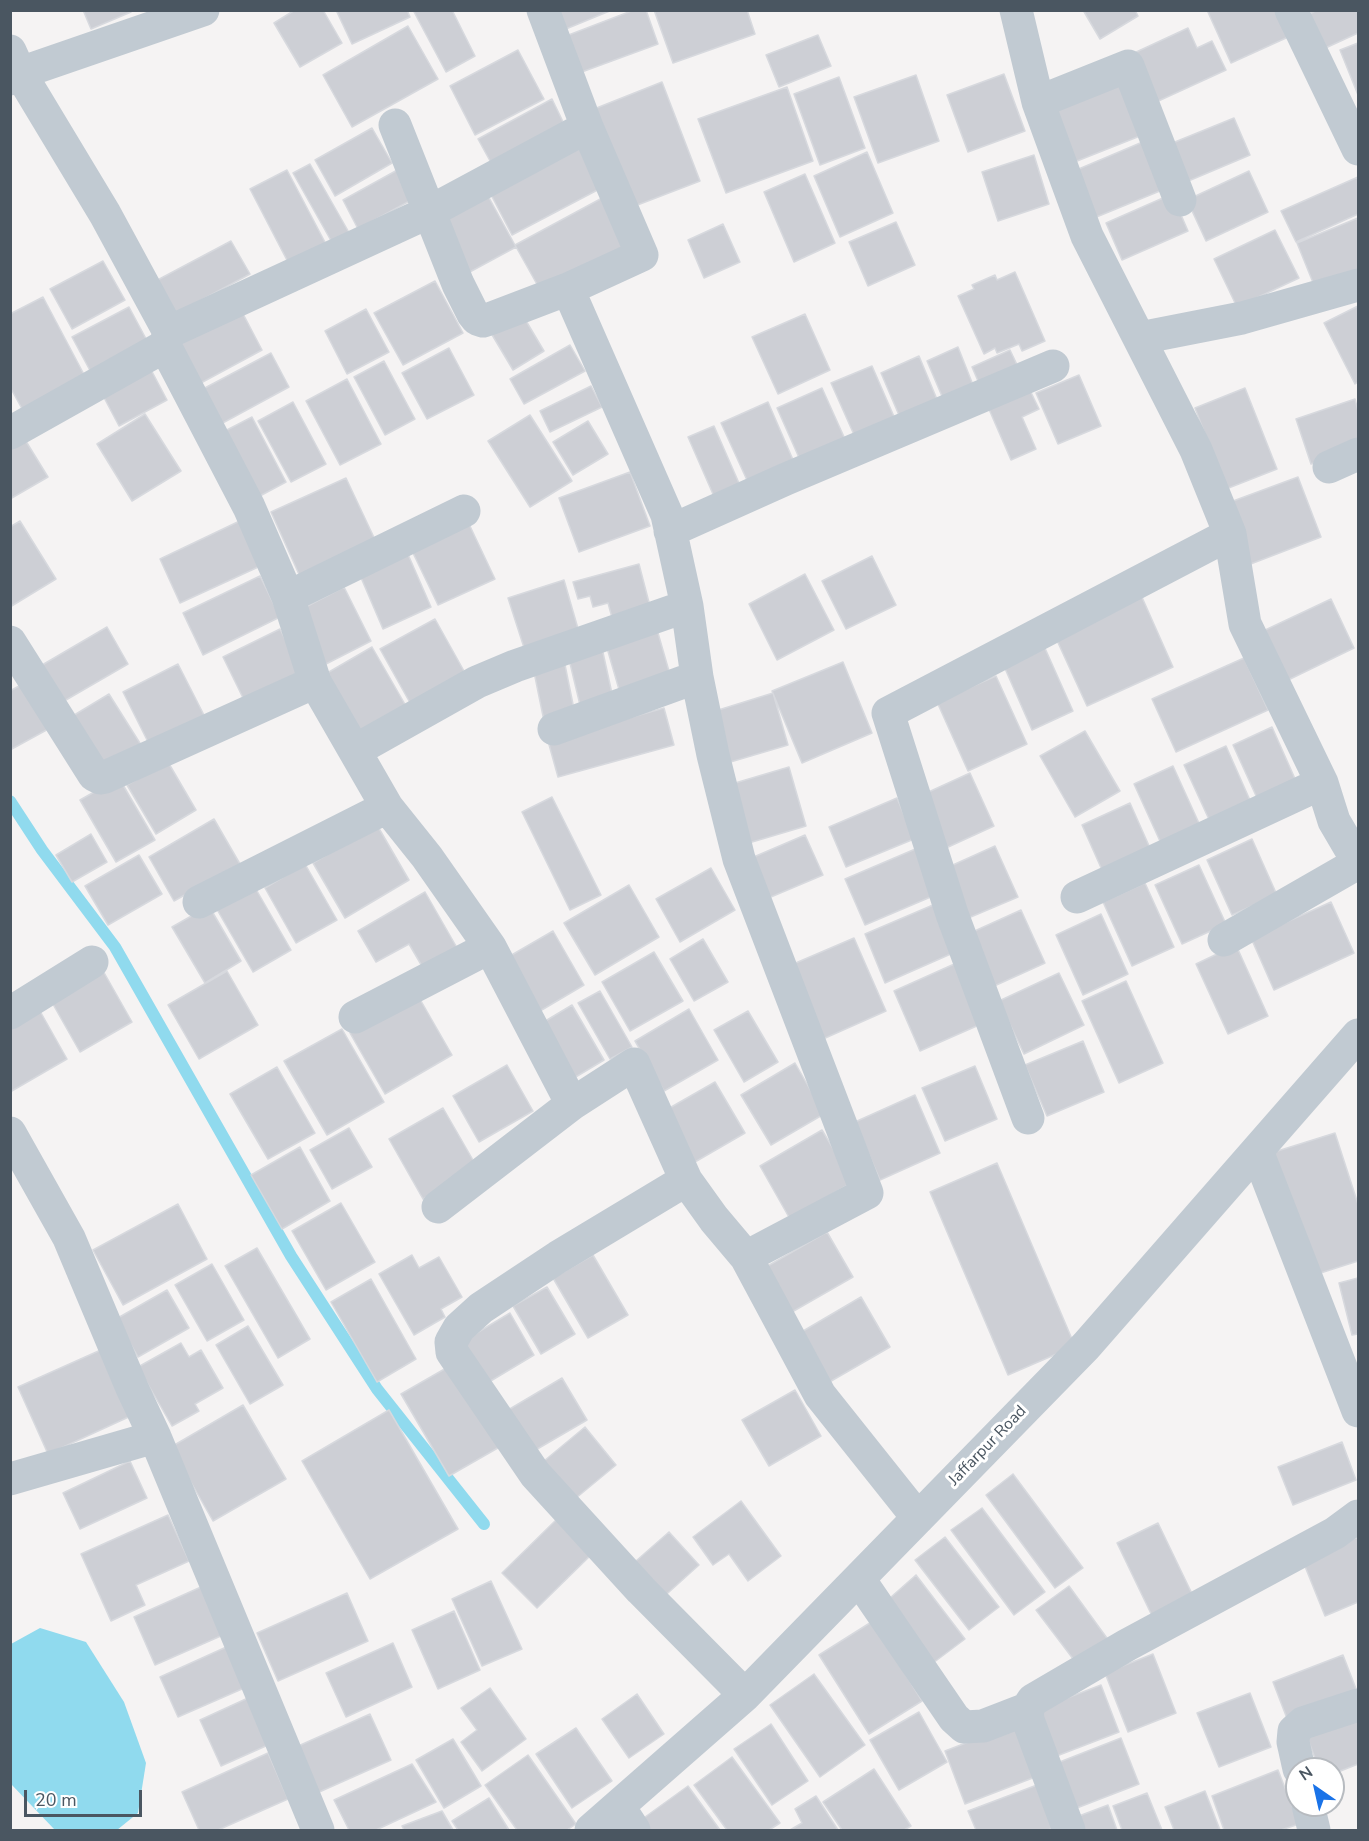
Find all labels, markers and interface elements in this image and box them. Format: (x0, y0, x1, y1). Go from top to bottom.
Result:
street label: Jaffarpur Road (945, 1402, 1031, 1490)
north arrow (1285, 1757, 1345, 1817)
text: N (1295, 1761, 1317, 1786)
scale bar (27, 1778, 146, 1816)
text: 20 m (35, 1788, 77, 1812)

